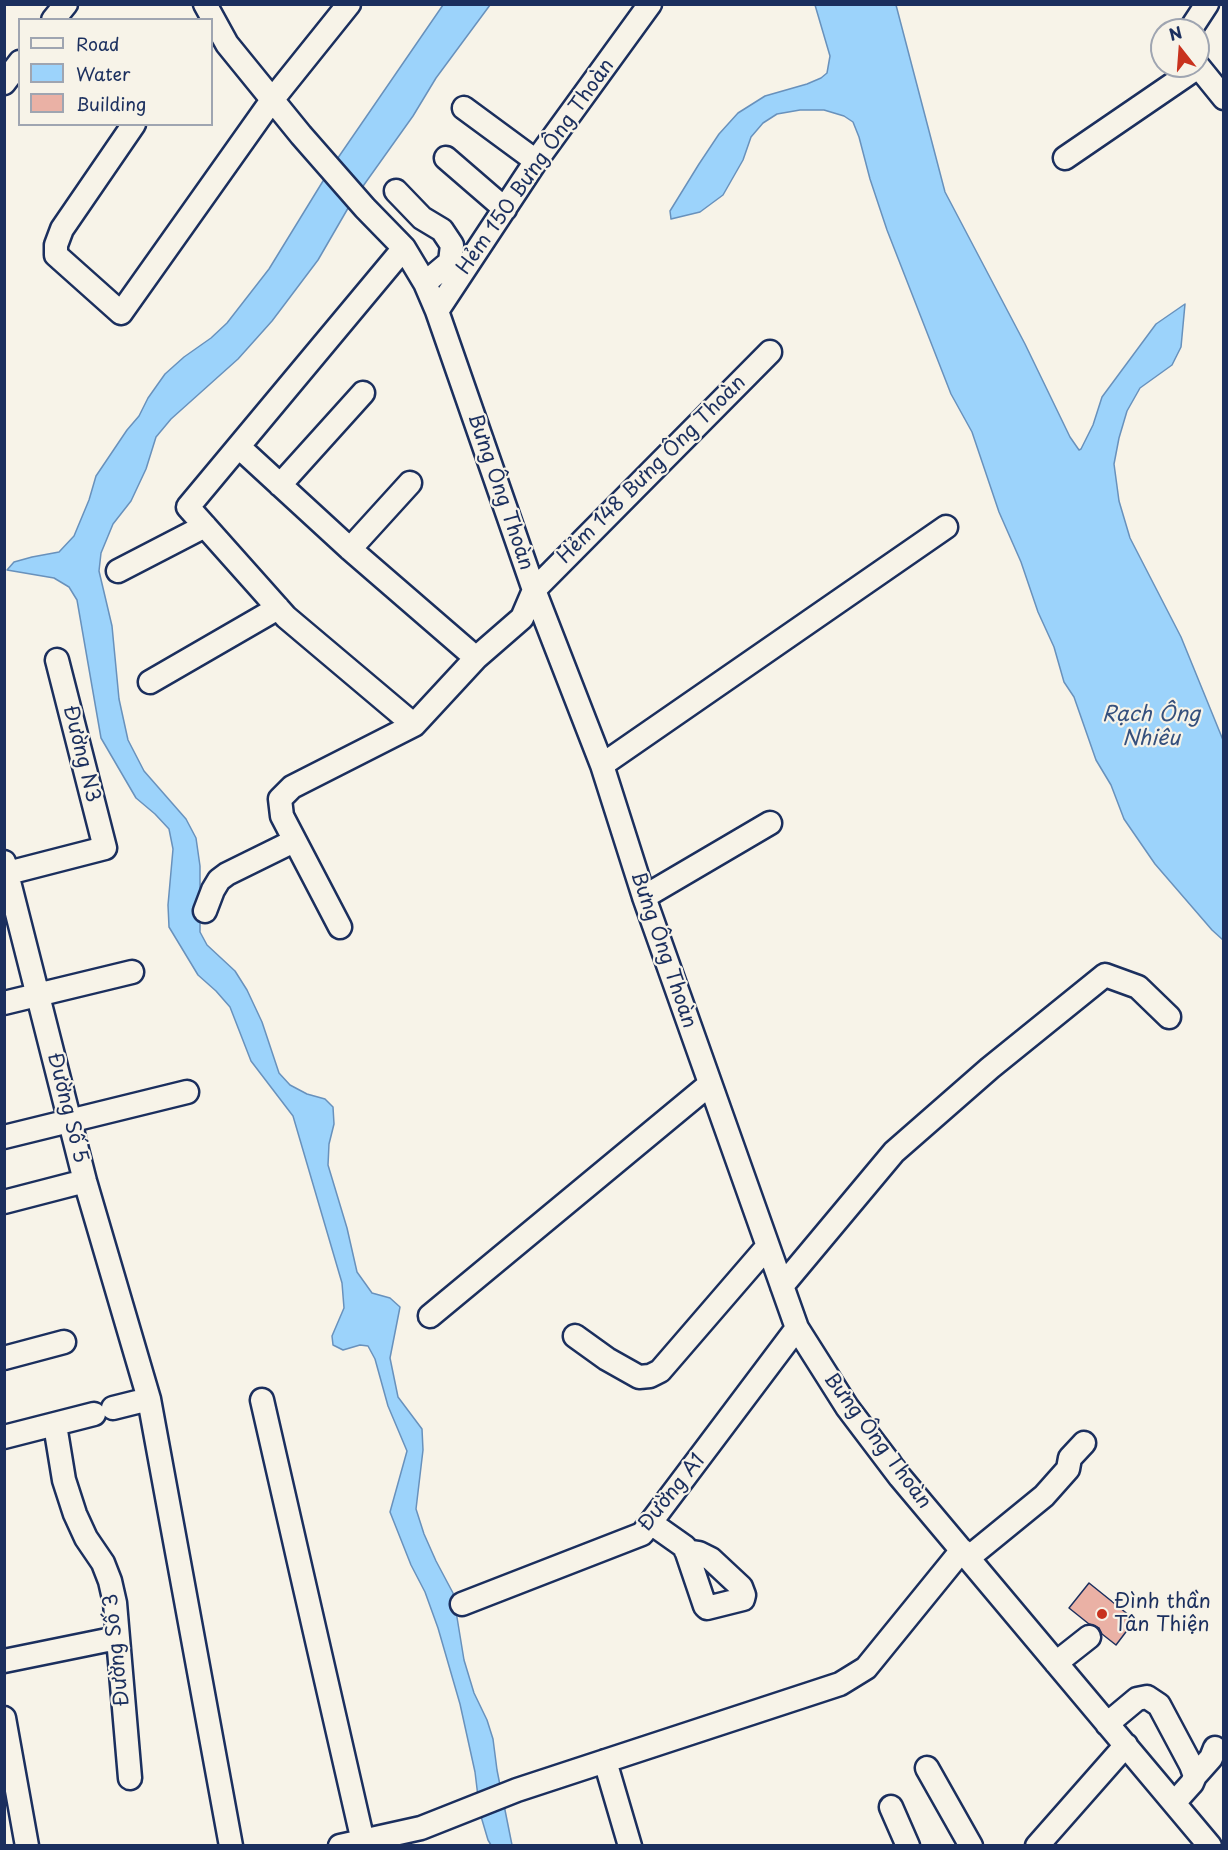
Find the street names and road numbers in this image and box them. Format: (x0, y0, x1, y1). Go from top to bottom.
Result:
street label: Hẻm 150 Bưng Ông Thoàn (452, 55, 620, 279)
street label: Hẻm 148 Bưng Ông Thoàn (553, 371, 751, 569)
street label: Bưng Ông Thoàn (462, 410, 538, 574)
street label: Đường N3 (57, 703, 105, 805)
street label: Bưng Ông Thoàn (625, 868, 701, 1032)
street label: Đường Số 5 (42, 1050, 92, 1166)
street label: Bưng Ông Thoàn (818, 1368, 936, 1514)
street label: Đường A1 (634, 1450, 710, 1536)
street label: Đường Số 3 (99, 1592, 135, 1708)

